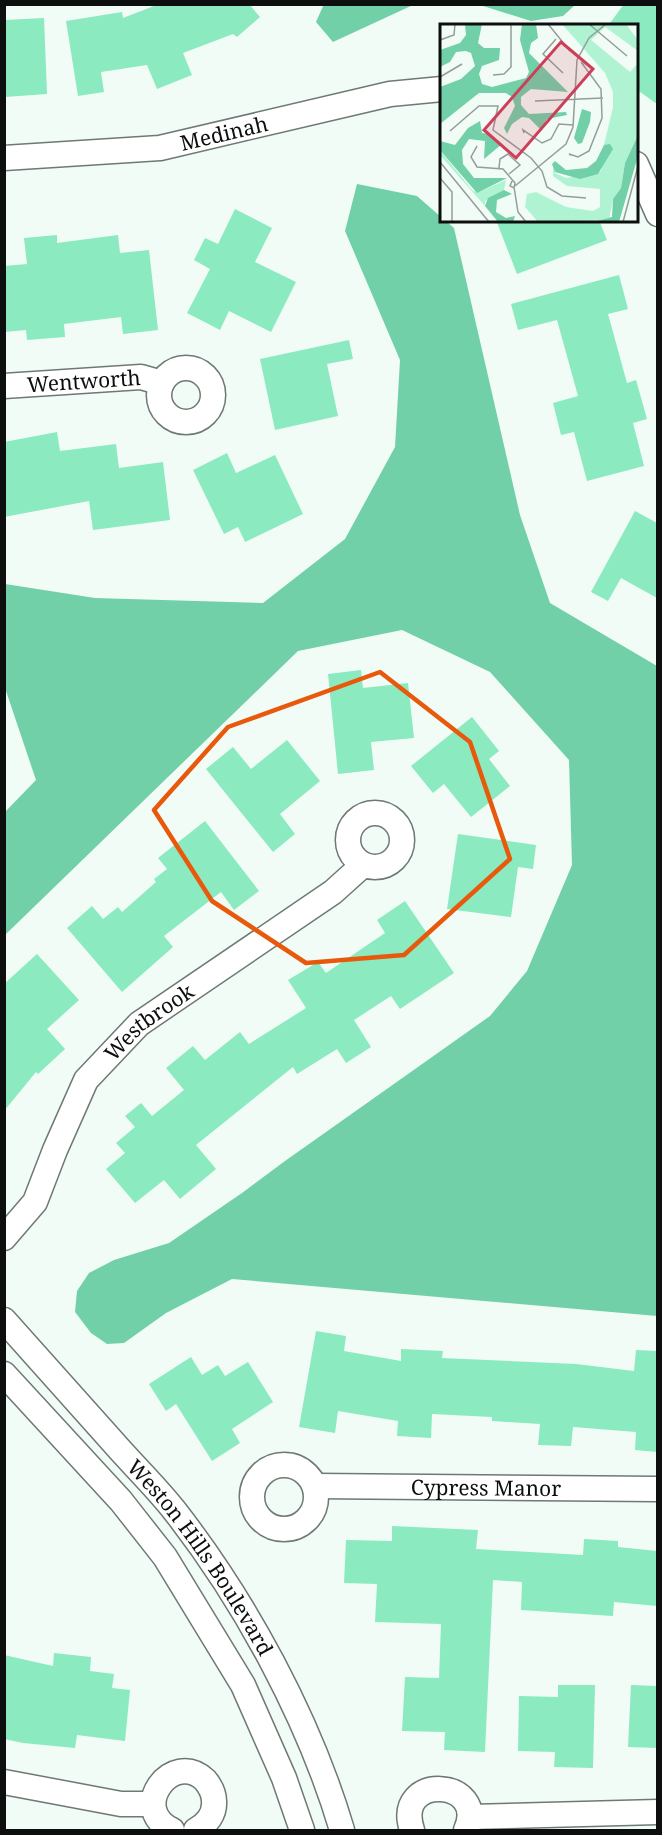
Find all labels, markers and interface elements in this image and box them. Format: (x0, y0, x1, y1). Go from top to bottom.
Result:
inset map (440, 24, 638, 222)
street label: Medinah (177, 109, 271, 157)
street label: Wentworth (26, 363, 142, 398)
street label: Westbrook (98, 976, 200, 1066)
street label: Weston Hills Boulevard (121, 1453, 280, 1660)
street label: Cypress Manor (411, 1473, 561, 1502)

